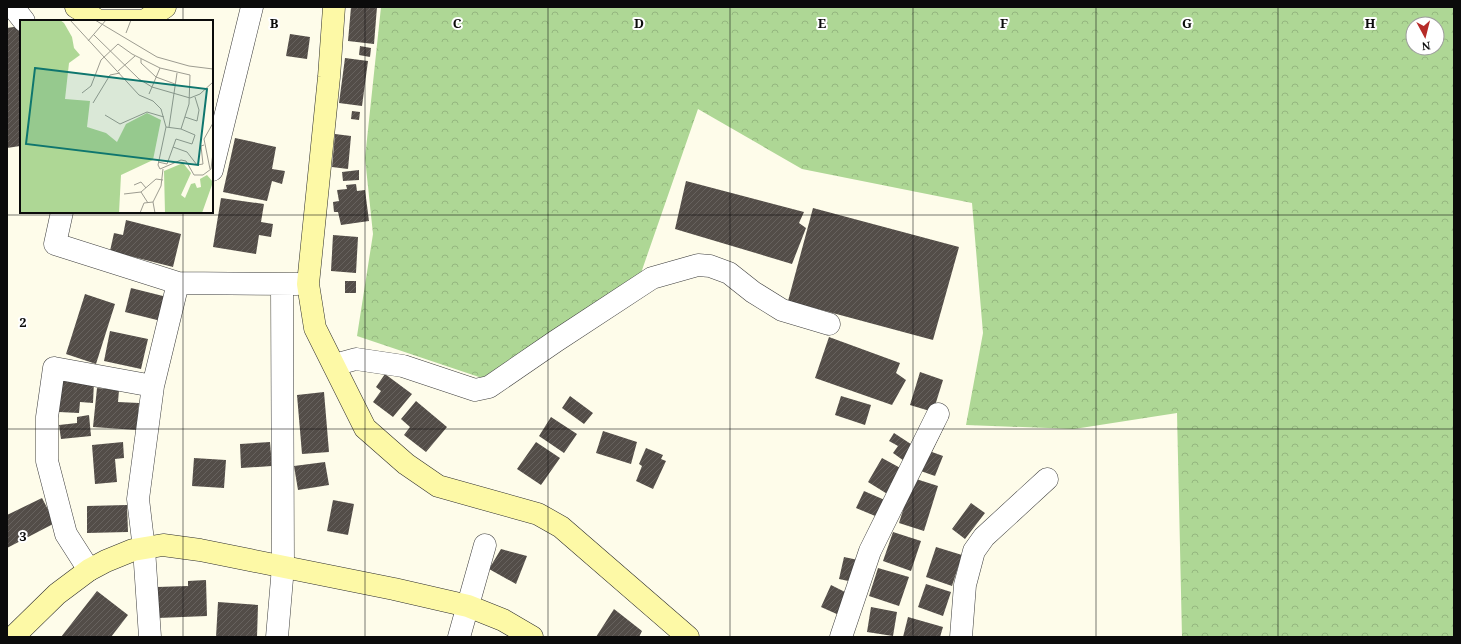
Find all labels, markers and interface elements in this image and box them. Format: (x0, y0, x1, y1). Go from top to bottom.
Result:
text: B (270, 14, 279, 32)
text: C (453, 14, 462, 32)
text: D (634, 14, 644, 32)
text: E (818, 14, 827, 32)
text: F (1000, 14, 1008, 32)
text: G (1182, 14, 1192, 32)
text: H (1365, 14, 1376, 32)
north arrow (1405, 16, 1445, 56)
inset map (20, 20, 213, 213)
text: N (1421, 38, 1431, 54)
text: 2 (19, 313, 27, 331)
text: 3 (19, 527, 27, 545)

